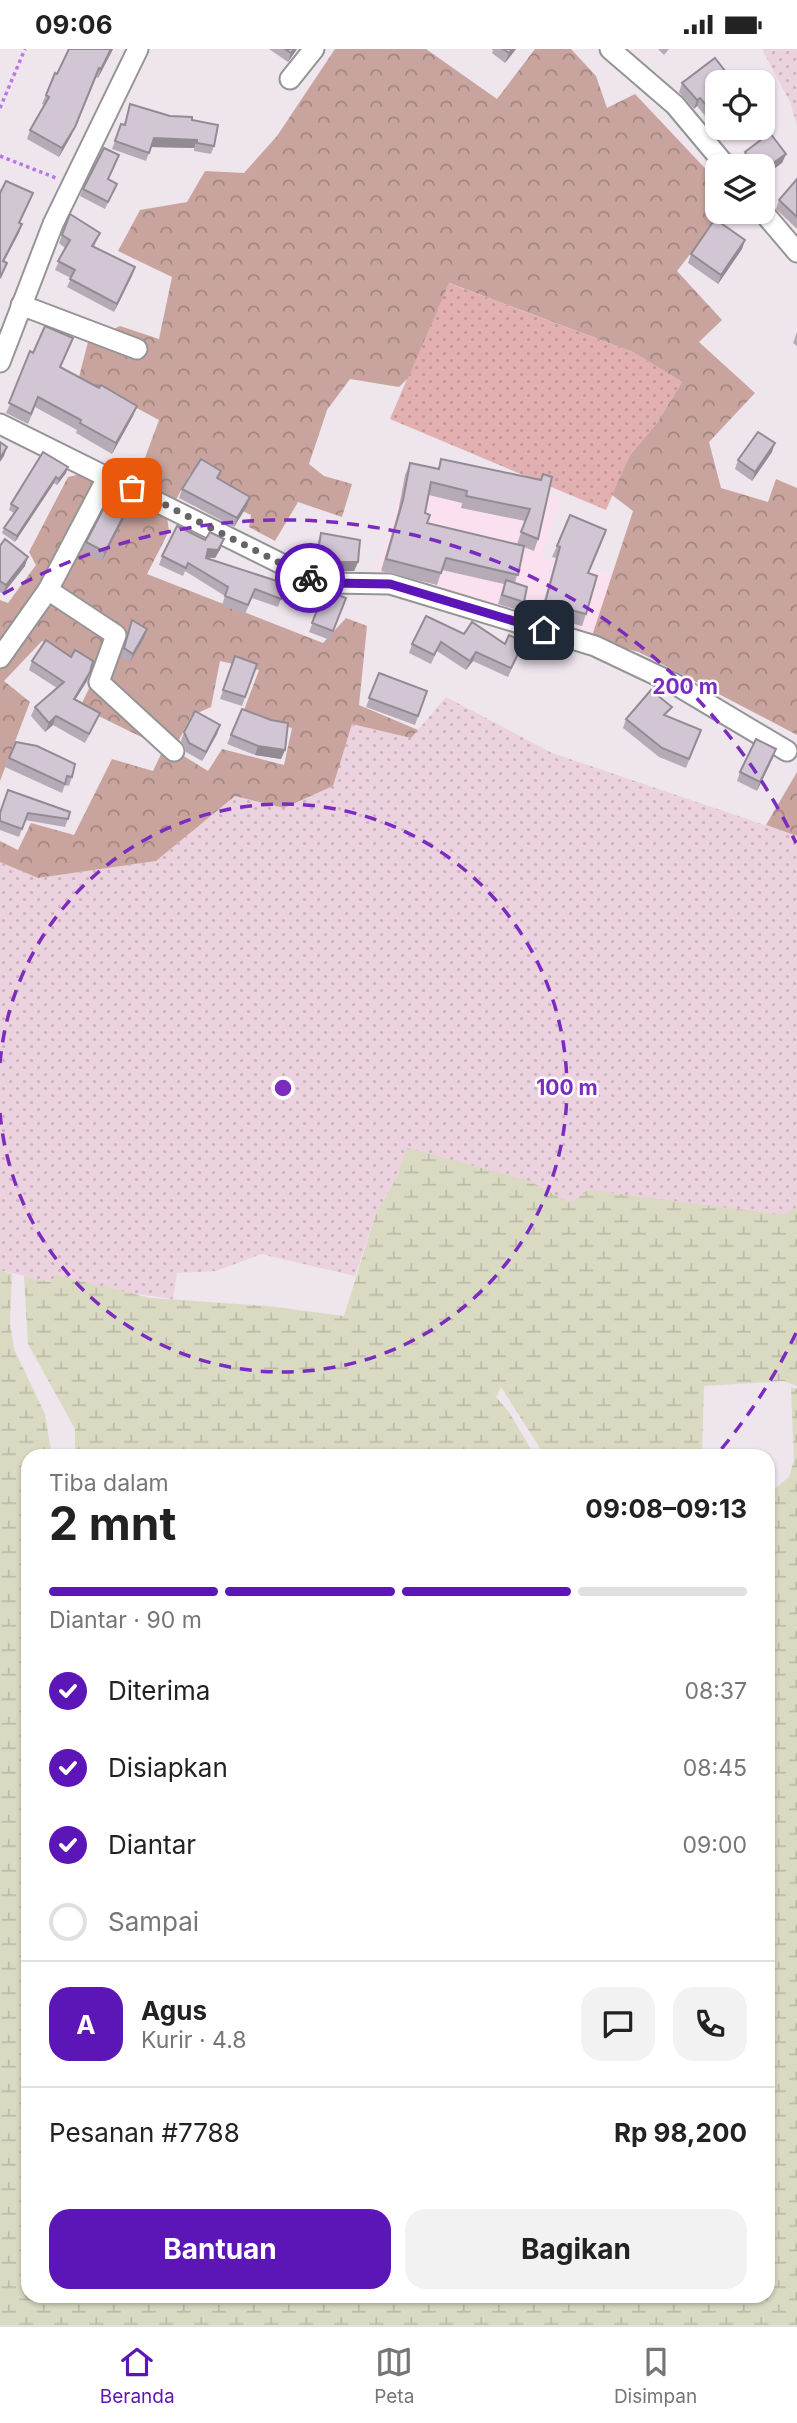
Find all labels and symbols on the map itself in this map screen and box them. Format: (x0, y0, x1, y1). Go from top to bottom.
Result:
pin (102, 458, 162, 518)
courier (275, 543, 345, 613)
pin (514, 600, 574, 660)
text: 200 m (652, 674, 718, 699)
text: 100 m (536, 1075, 598, 1100)
centre of rings (271, 1076, 295, 1100)

